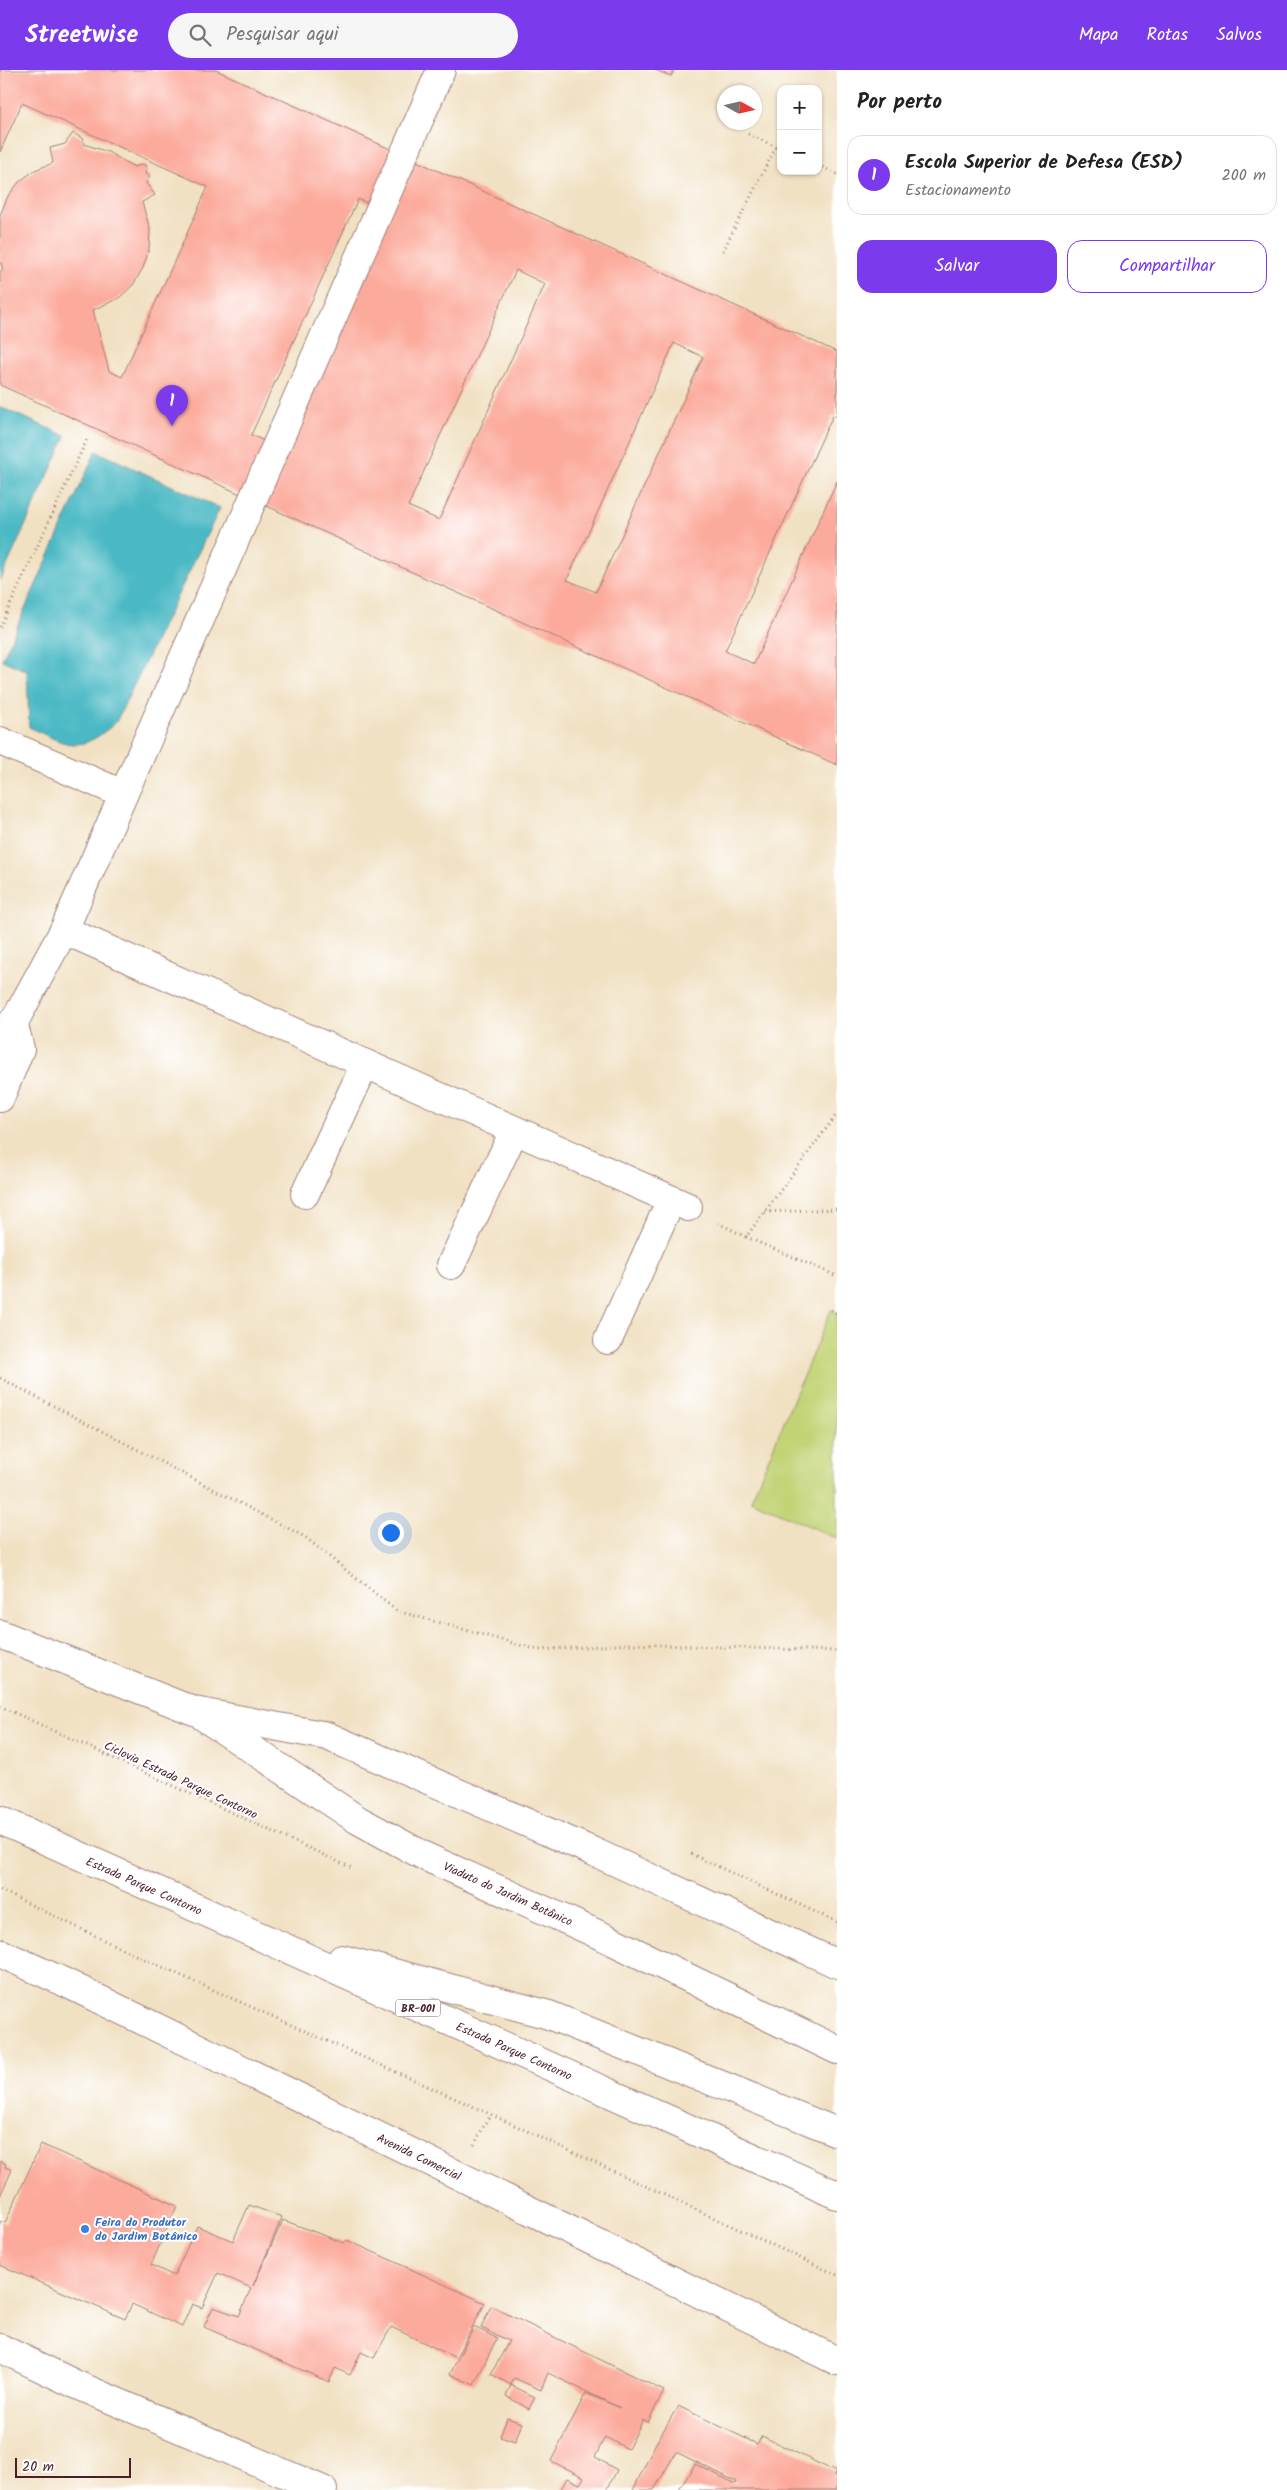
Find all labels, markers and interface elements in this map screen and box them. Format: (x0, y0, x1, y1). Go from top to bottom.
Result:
search box (168, 13, 518, 58)
text: Streetwise (25, 16, 138, 55)
text: Pesquisar aqui (226, 20, 338, 50)
icon: search (186, 21, 214, 49)
text: Mapa (1079, 21, 1118, 50)
text: Rotas (1146, 21, 1188, 50)
text: Salvos (1216, 21, 1262, 50)
north arrow (717, 85, 762, 130)
map controls (777, 85, 822, 175)
button: + (777, 85, 822, 130)
text: Por perto (857, 86, 942, 119)
button: − (777, 130, 822, 175)
text: Escola Superior de Defesa (ESD) (905, 148, 1183, 178)
text: 1 (872, 163, 876, 188)
text: 200 m (1222, 163, 1266, 188)
text: Estacionamento (905, 178, 1011, 203)
button: Salvar (857, 240, 1057, 293)
button: Compartilhar (1067, 240, 1267, 293)
pin: 1 (156, 385, 188, 426)
your location (378, 1520, 404, 1546)
street label: Ciclovia Estrada Parque Contorno (101, 1736, 261, 1824)
street label: Estrada Parque Contorno (83, 1852, 205, 1921)
street label: Viaduto do Jardim Botânico (440, 1857, 575, 1932)
road number: BR-001 (396, 2000, 440, 2016)
street label: Estrada Parque Contorno (453, 2017, 575, 2086)
street label: Avenida Comercial (373, 2129, 464, 2186)
place label: Feira do Produtor do Jardim Botânico (95, 2213, 198, 2246)
marker: Feira do Produtor do Jardim Botânico (79, 2223, 91, 2235)
scale bar (15, 2455, 131, 2478)
text: 20 m (22, 2456, 54, 2478)

